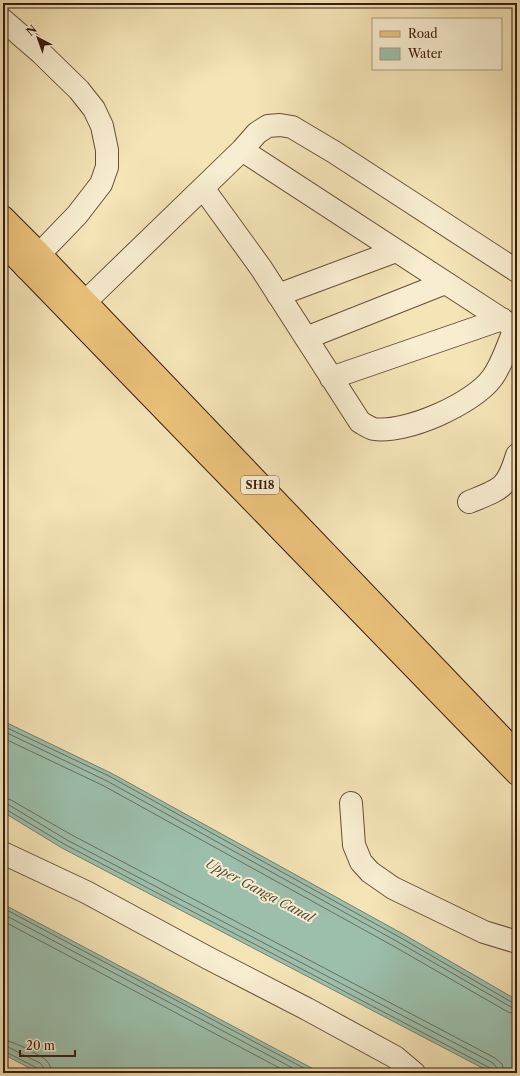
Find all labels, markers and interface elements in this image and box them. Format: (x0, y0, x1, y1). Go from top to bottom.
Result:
north arrow (18, 18, 58, 58)
legend (372, 18, 502, 70)
text: N (23, 22, 40, 39)
text: Road (408, 26, 438, 41)
text: Water (407, 46, 442, 61)
road number: SH18 (241, 476, 279, 494)
water label: Upper Ganga Canal (203, 855, 318, 926)
scale bar (20, 1032, 75, 1058)
text: 20 m (26, 1038, 55, 1053)

